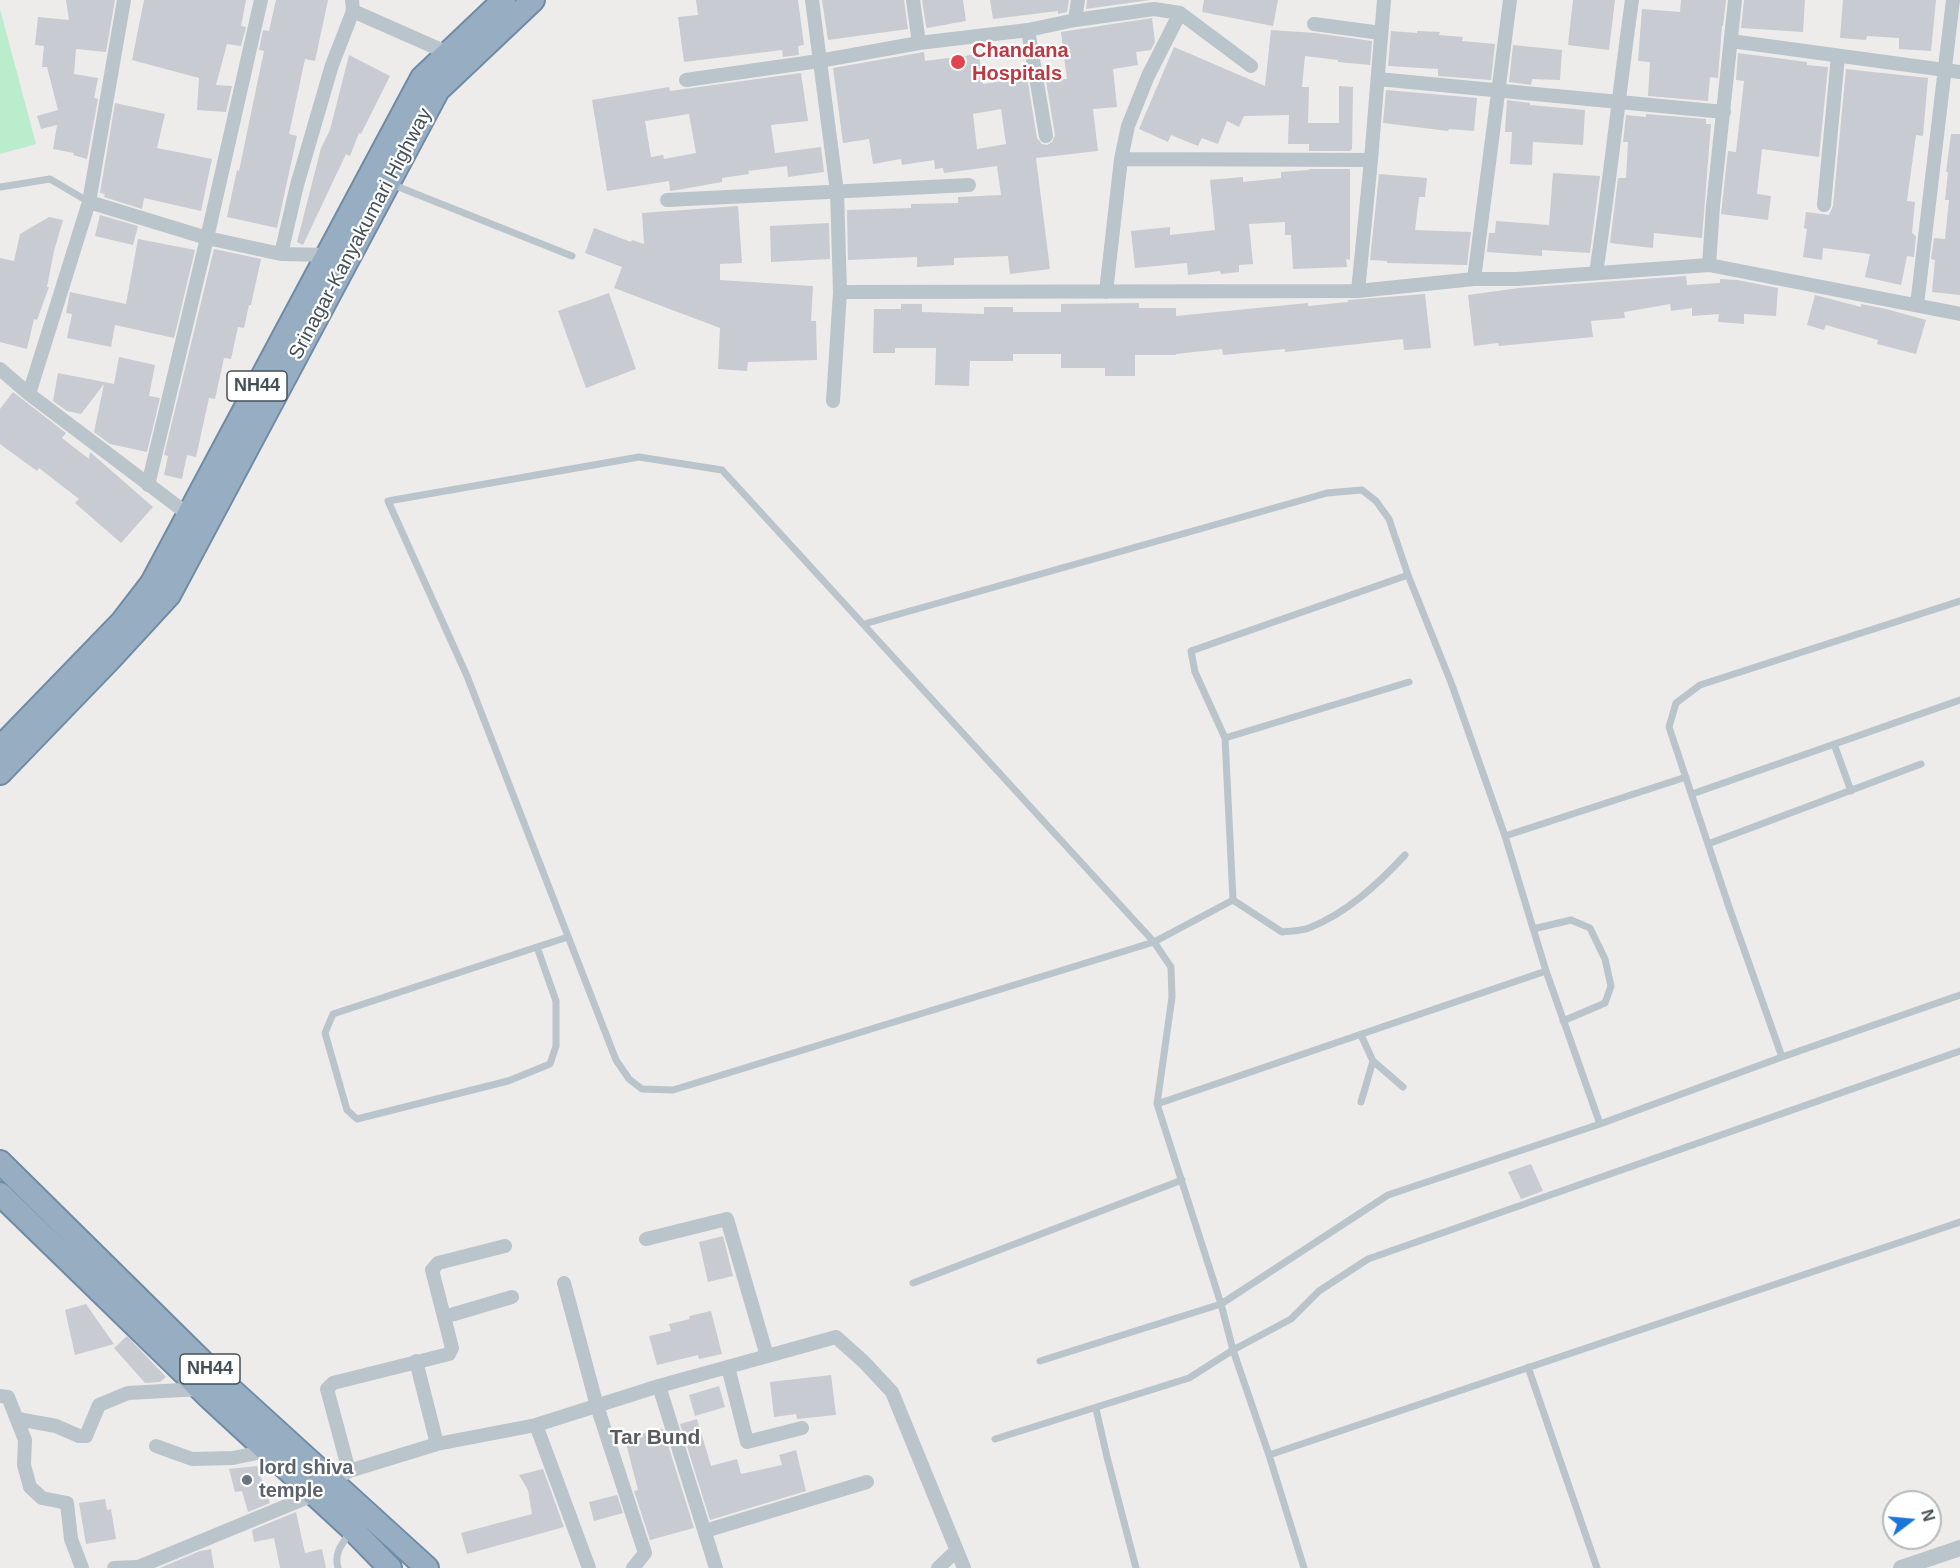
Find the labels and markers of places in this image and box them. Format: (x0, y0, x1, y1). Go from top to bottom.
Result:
place label: Chandana Hospitals (972, 39, 1069, 86)
marker: Chandana Hospitals (949, 53, 967, 71)
place label: lord shiva temple (259, 1456, 353, 1503)
marker: lord shiva temple (240, 1473, 254, 1487)

